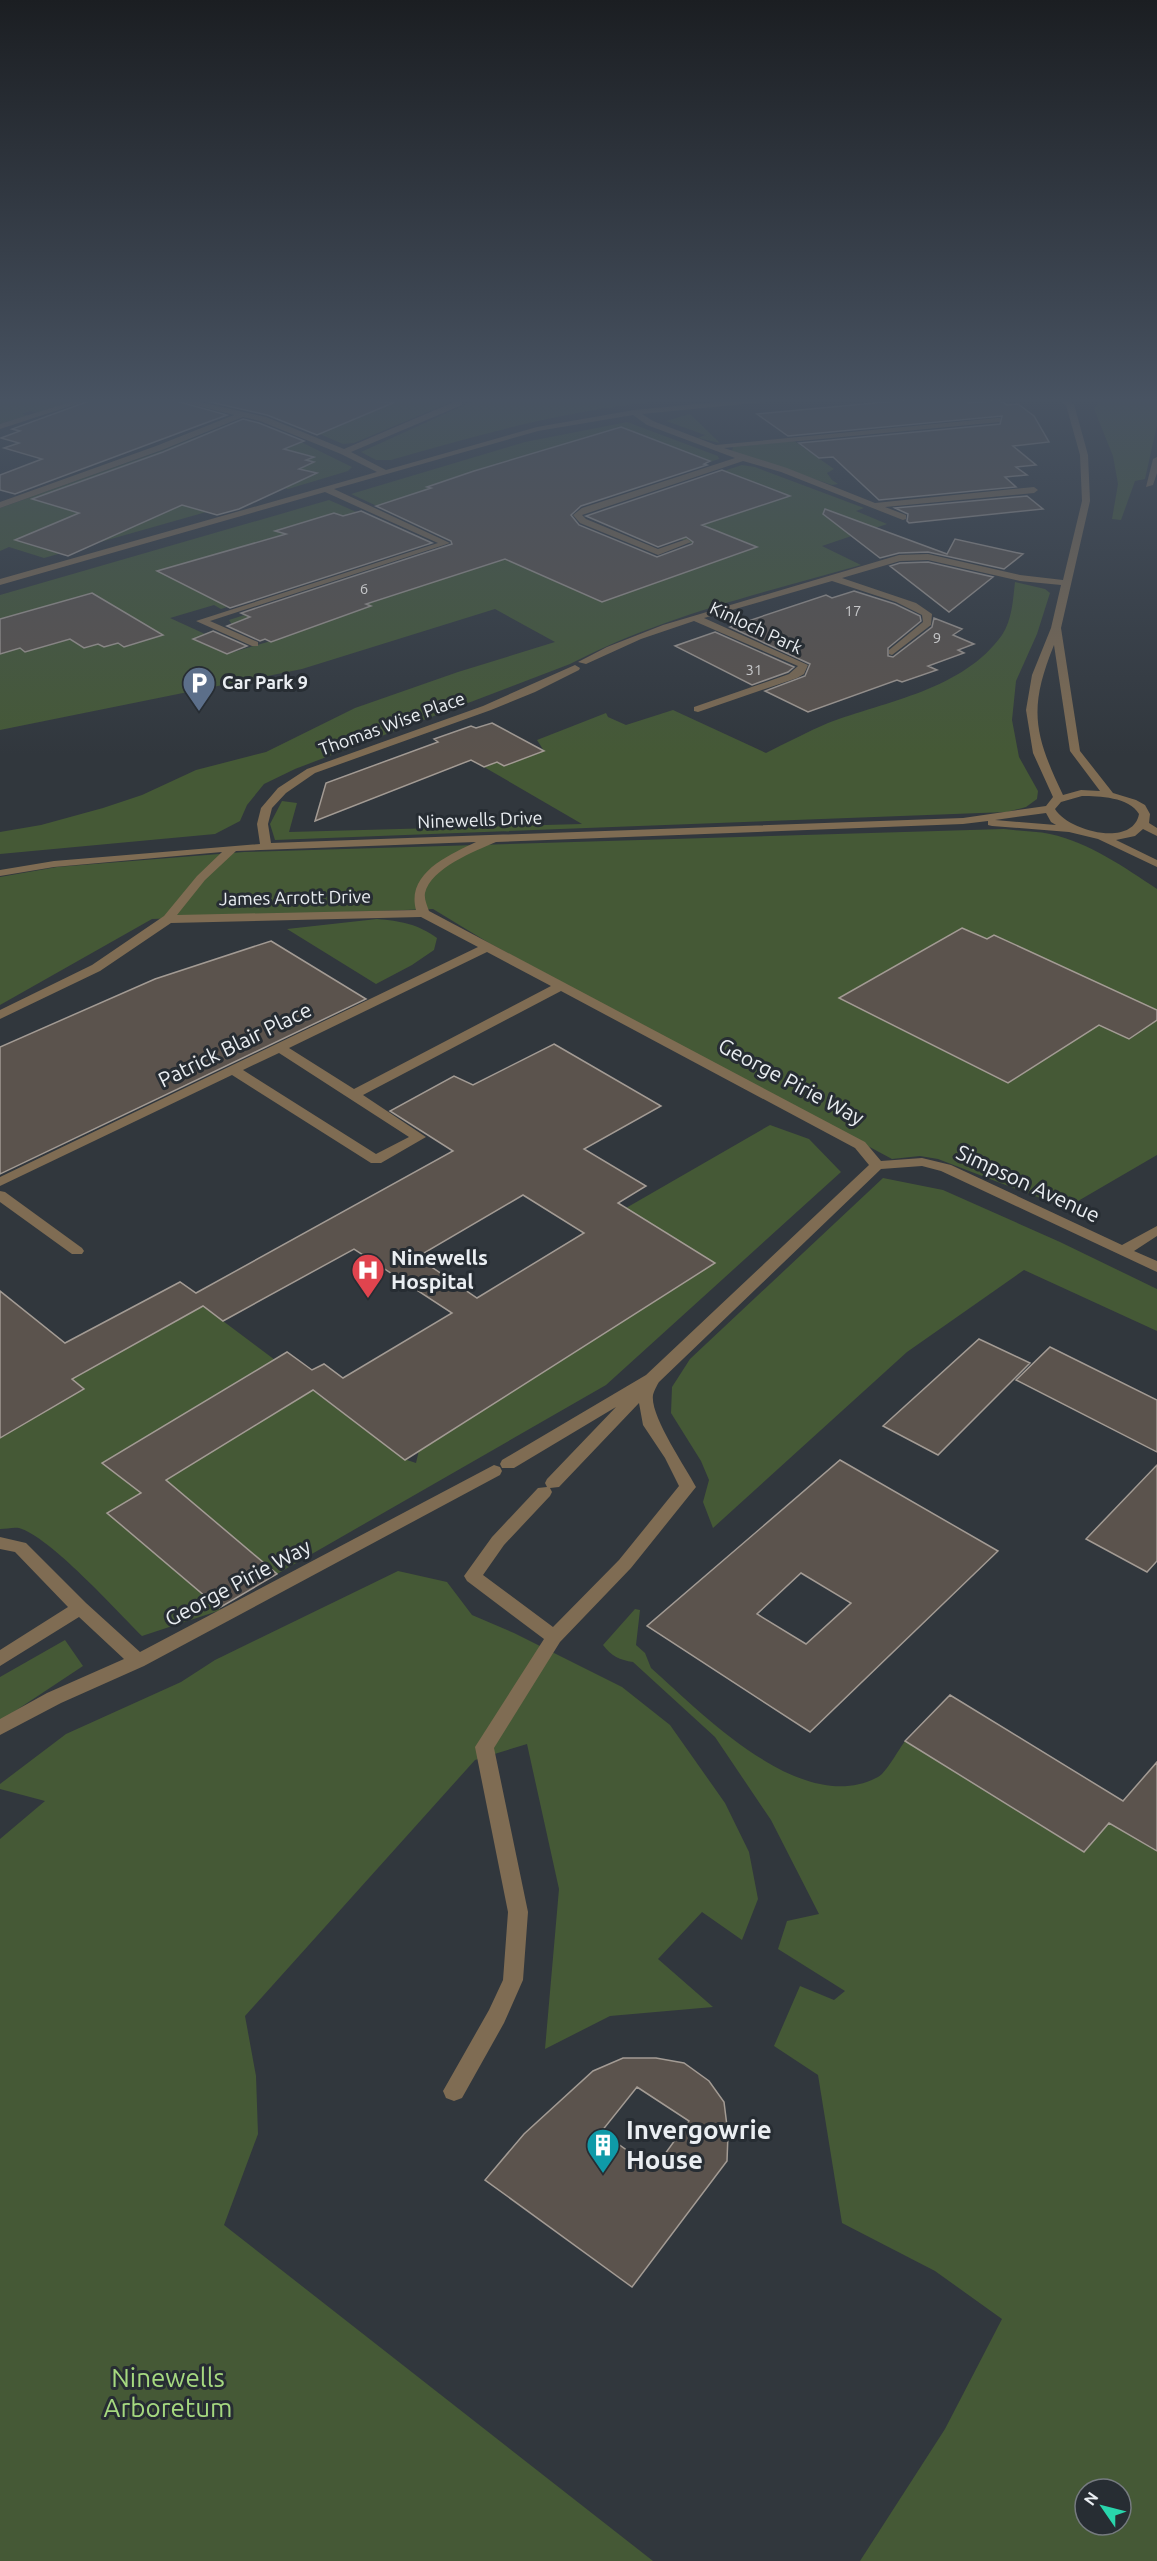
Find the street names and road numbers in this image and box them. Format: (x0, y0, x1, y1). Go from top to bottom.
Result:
street label: Kinloch Park (707, 597, 806, 657)
street label: Thomas Wise Place (316, 687, 467, 759)
street label: Ninewells Drive (417, 807, 543, 831)
street label: James Arrott Drive (219, 886, 371, 908)
street label: Patrick Blair Place (154, 997, 315, 1092)
street label: George Pirie Way (715, 1033, 868, 1130)
street label: Simpson Avenue (953, 1139, 1104, 1227)
street label: George Pirie Way (161, 1534, 314, 1631)

